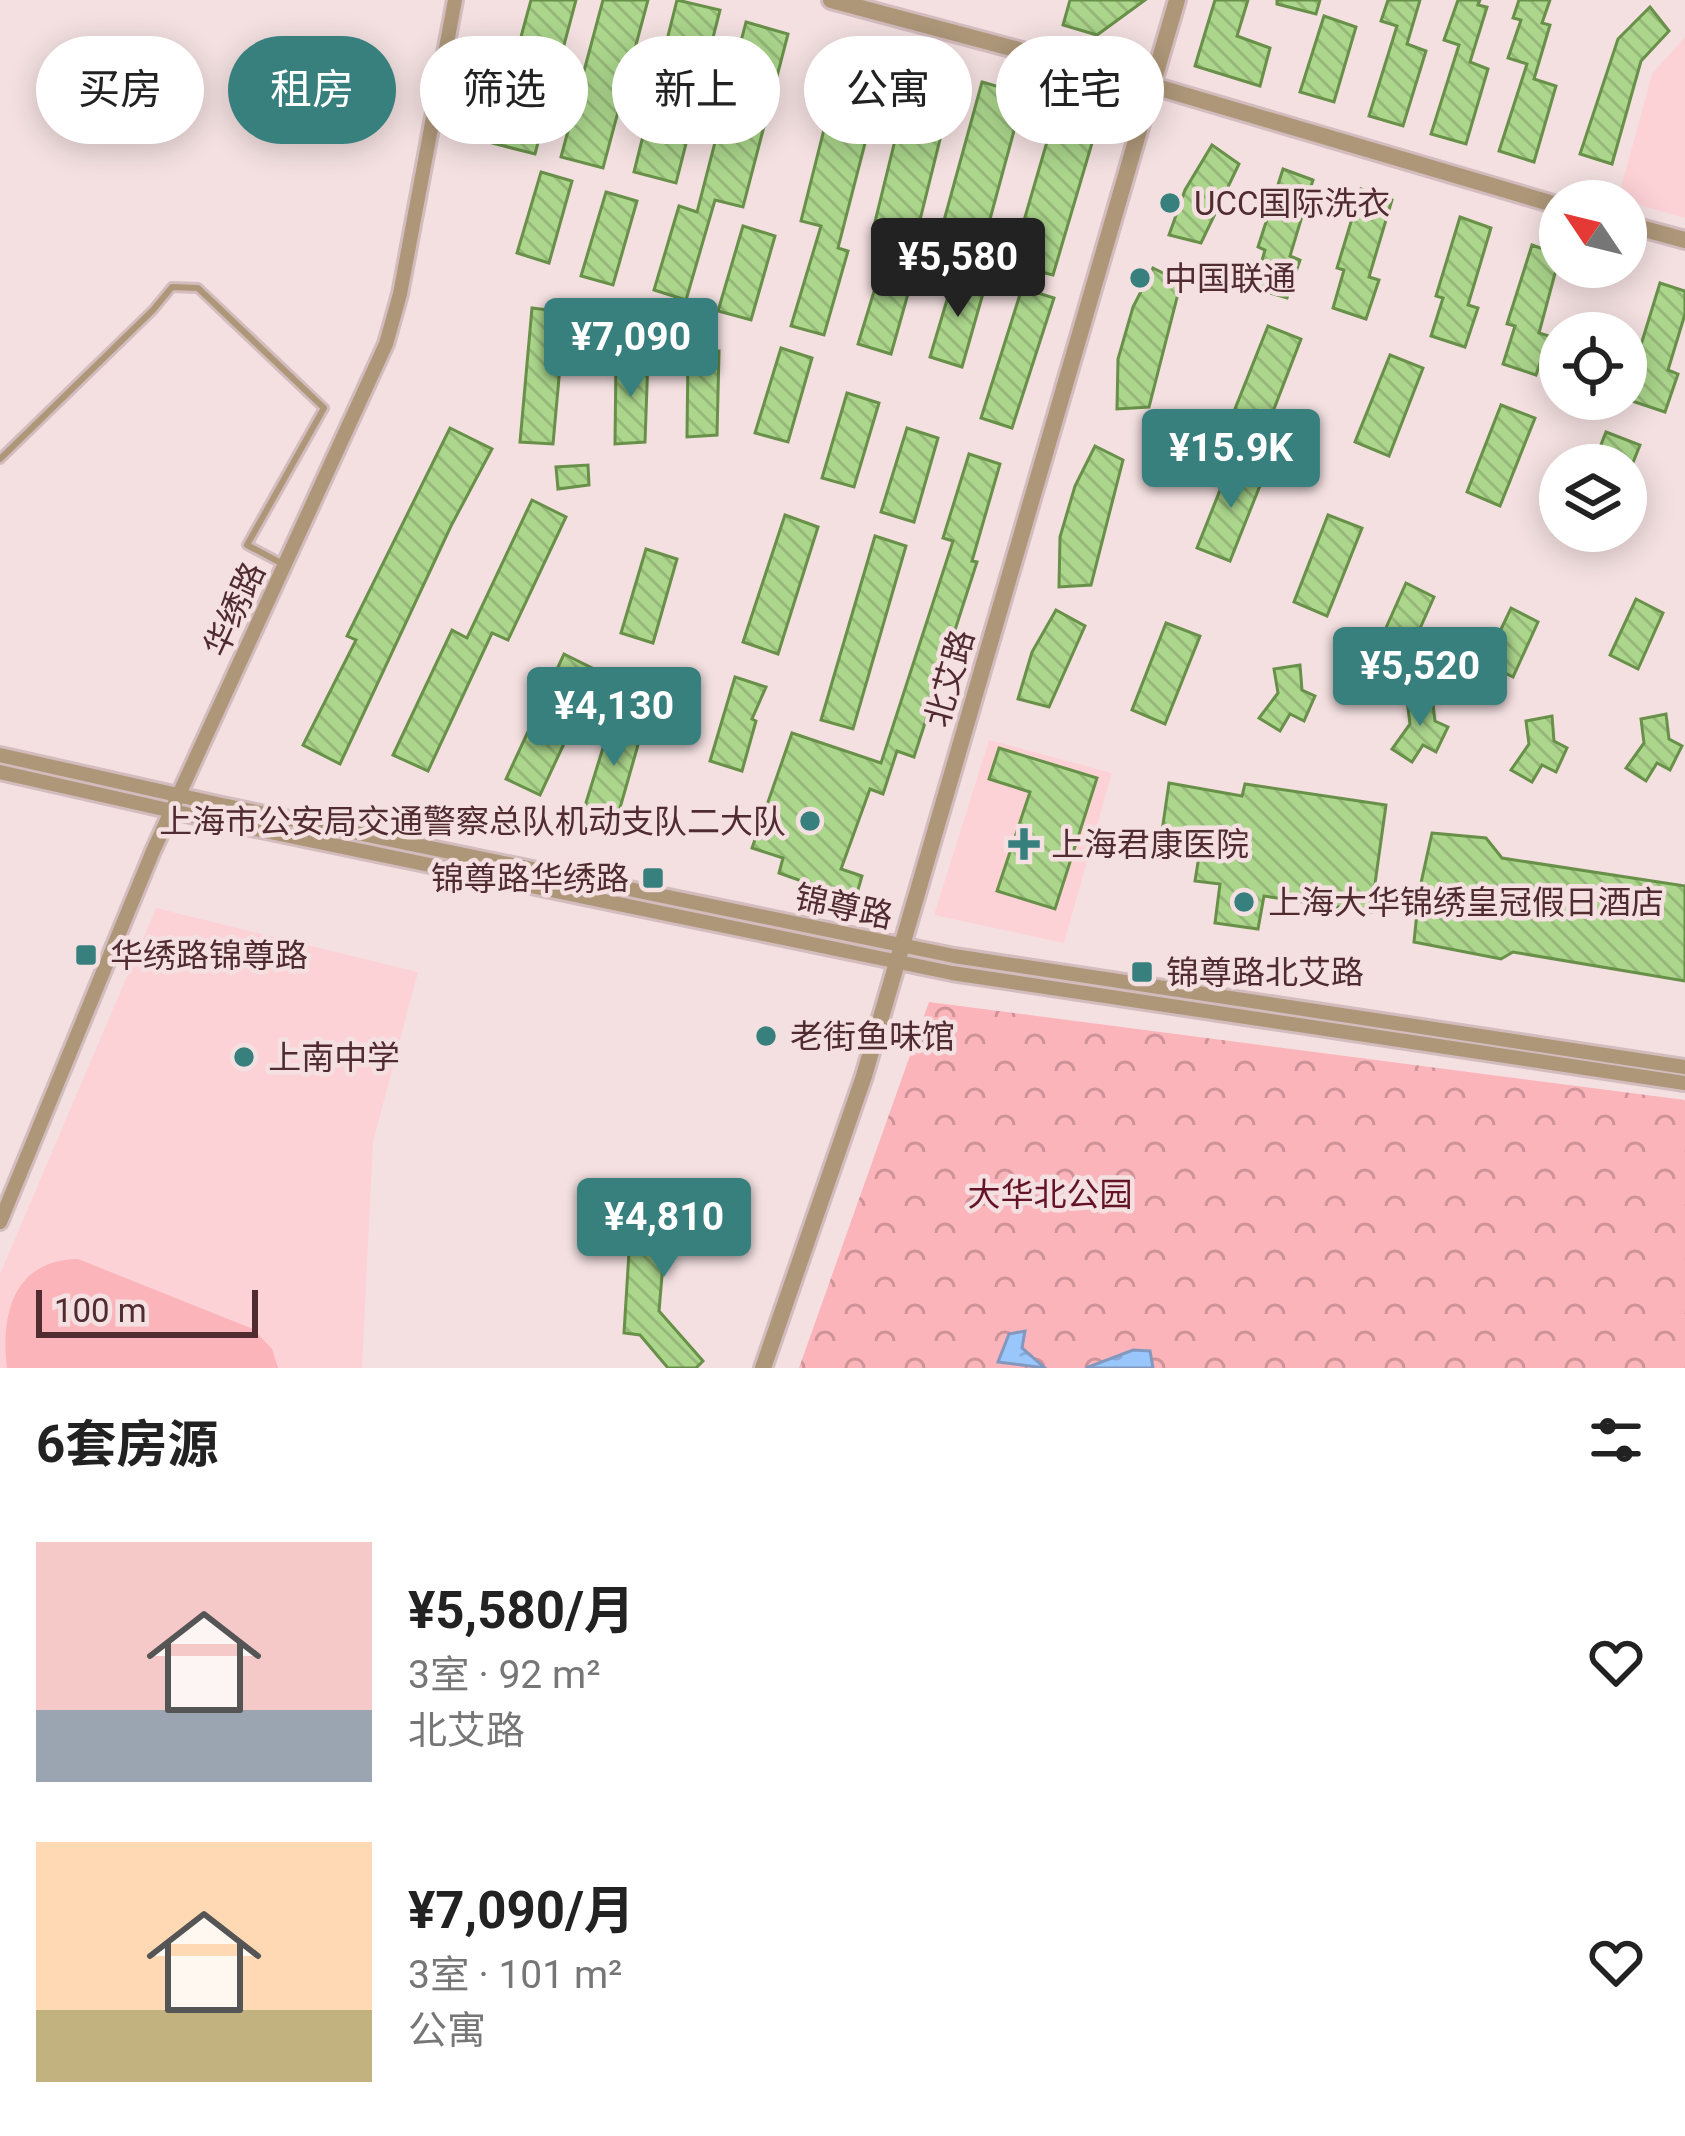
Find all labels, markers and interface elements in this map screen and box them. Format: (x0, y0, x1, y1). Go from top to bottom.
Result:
chip: 买房 (36, 36, 204, 144)
chip: 租房 (228, 36, 396, 144)
chip: 筛选 (420, 36, 588, 144)
chip: 新上 (612, 36, 780, 144)
chip: 公寓 (804, 36, 972, 144)
chip: 住宅 (996, 36, 1164, 144)
north arrow (1539, 180, 1647, 288)
map controls (1539, 180, 1647, 552)
place label: UCC国际洗衣 (1194, 184, 1390, 223)
marker: UCC国际洗衣 (1157, 190, 1183, 216)
pin: ¥5,580 (860, 218, 1056, 320)
text: ¥5,580 (898, 234, 1018, 280)
place label: 中国联通 (1164, 259, 1296, 298)
marker: 中国联通 (1127, 265, 1153, 291)
pin: ¥7,090 (533, 298, 729, 400)
button: locate (1539, 312, 1647, 420)
text: ¥7,090 (571, 314, 691, 360)
pin: ¥15.9K (1133, 409, 1329, 511)
text: ¥15.9K (1169, 425, 1293, 471)
button: layers (1539, 444, 1647, 552)
street label: 华绣路 (196, 556, 273, 662)
street label: 北艾路 (917, 625, 982, 731)
pin: ¥5,520 (1322, 627, 1518, 729)
text: ¥5,520 (1360, 643, 1480, 689)
pin: ¥4,130 (516, 667, 712, 769)
text: ¥4,130 (554, 683, 674, 729)
place label: 上海市公安局交通警察总队机动支队二大队 (159, 802, 786, 841)
marker: 上海市公安局交通警察总队机动支队二大队 (797, 808, 823, 834)
place label: 上海君康医院 (1051, 825, 1249, 864)
marker: 上海君康医院 (1008, 828, 1040, 860)
place label: 锦尊路华绣路 (431, 859, 629, 898)
marker: 锦尊路华绣路 (640, 865, 666, 891)
street label: 锦尊路 (791, 877, 896, 936)
place label: 上海大华锦绣皇冠假日酒店 (1268, 883, 1664, 922)
marker: 上海大华锦绣皇冠假日酒店 (1231, 889, 1257, 915)
place label: 华绣路锦尊路 (110, 936, 308, 975)
marker: 华绣路锦尊路 (73, 942, 99, 968)
place label: 锦尊路北艾路 (1166, 953, 1364, 992)
marker: 锦尊路北艾路 (1129, 959, 1155, 985)
place label: 老街鱼味馆 (790, 1017, 955, 1056)
marker: 老街鱼味馆 (753, 1023, 779, 1049)
place label: 上南中学 (268, 1038, 400, 1077)
marker: 上南中学 (231, 1044, 257, 1070)
park label: 大华北公园 (968, 1175, 1133, 1214)
pin: ¥4,810 (566, 1178, 762, 1280)
text: ¥4,810 (604, 1194, 724, 1240)
scale bar (36, 1284, 258, 1337)
text: 100 m (54, 1291, 147, 1330)
icon: filters (1583, 1407, 1649, 1473)
text: 6套房源 (36, 1415, 218, 1474)
text: ¥5,580/月 (408, 1581, 635, 1640)
icon: home (132, 1590, 276, 1734)
icon: heart (1583, 1629, 1649, 1695)
text: 3室 · 92 m² (408, 1652, 600, 1698)
text: 北艾路 (408, 1708, 525, 1754)
text: ¥7,090/月 (408, 1881, 635, 1940)
icon: home (132, 1890, 276, 2034)
icon: heart (1583, 1929, 1649, 1995)
text: 3室 · 101 m² (408, 1952, 622, 1998)
text: 公寓 (408, 2008, 486, 2054)

